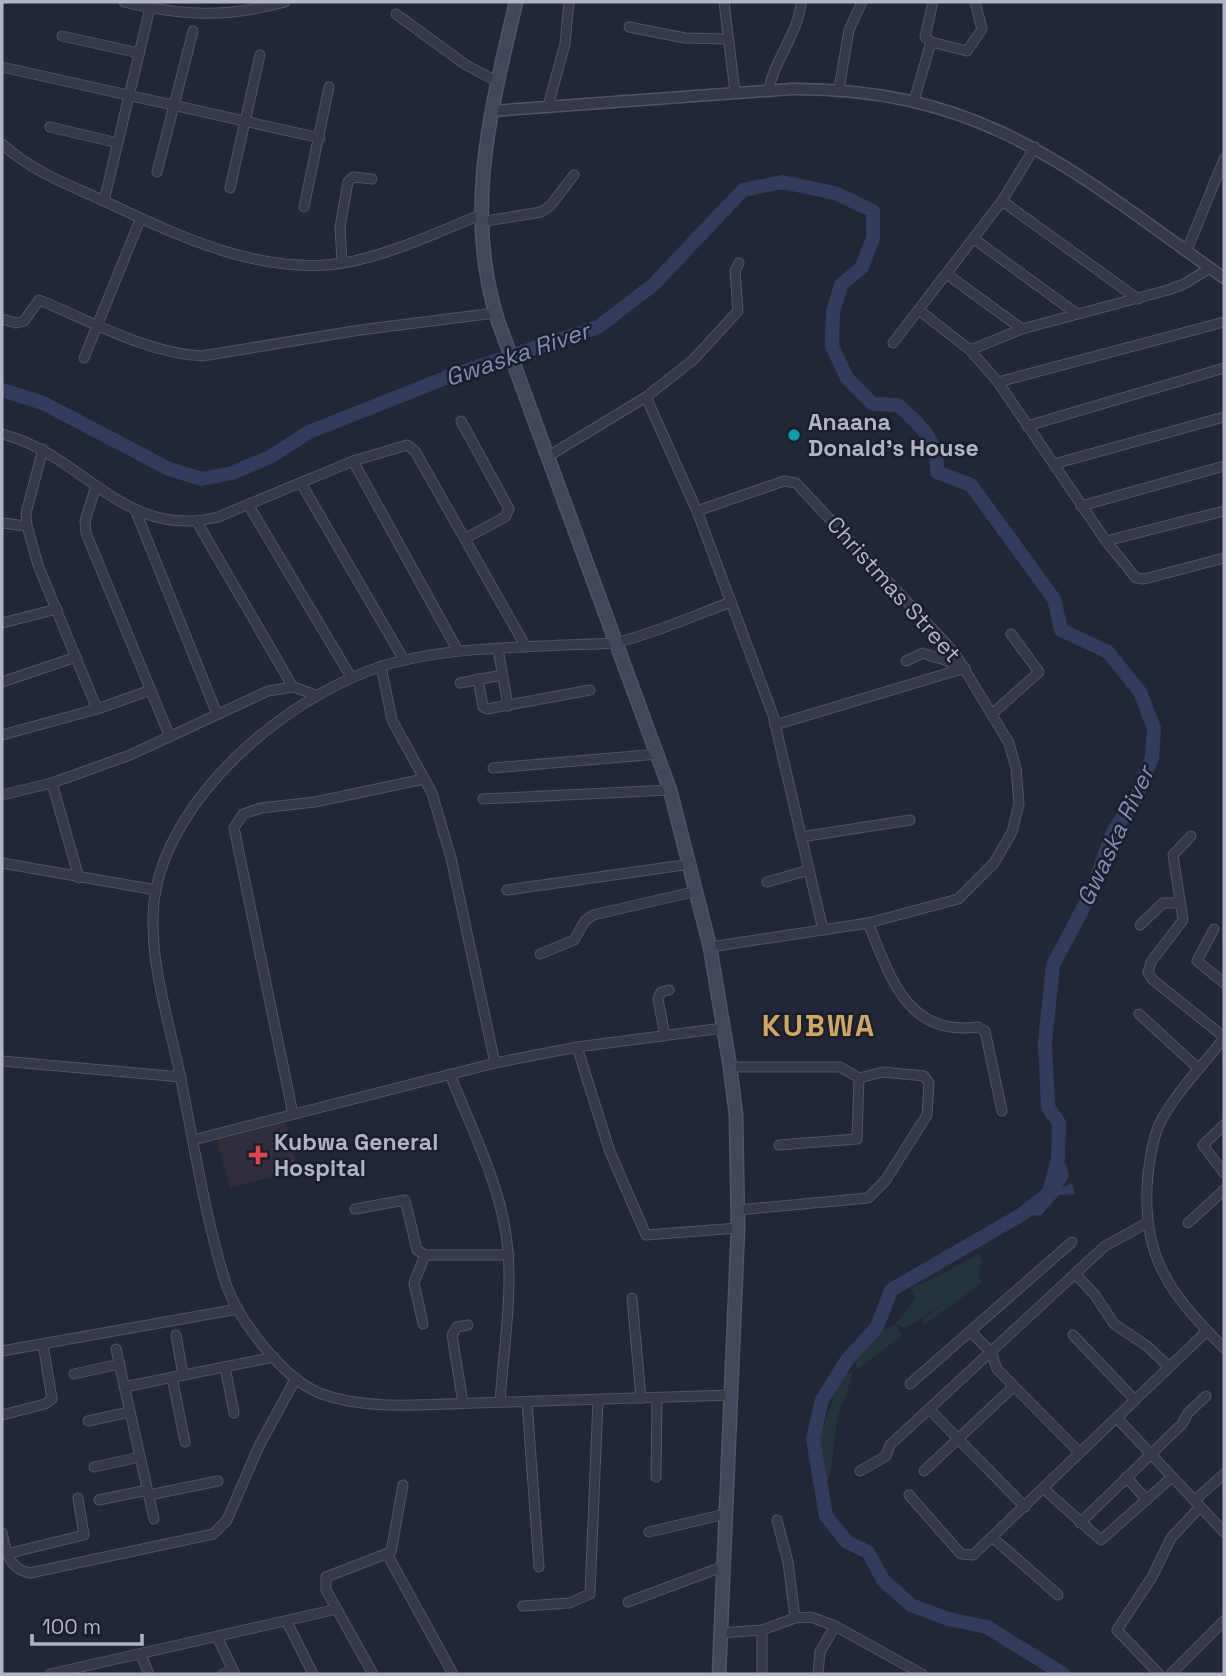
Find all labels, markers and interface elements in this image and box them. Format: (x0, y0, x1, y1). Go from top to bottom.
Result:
water label: Gwaska River (441, 314, 596, 393)
place label: Anaana Donald's House (808, 407, 979, 463)
marker: Anaana Donald's House (786, 427, 802, 443)
street label: Christmas Street (820, 510, 968, 668)
water label: Gwaska River (1069, 759, 1162, 911)
district label: KUBWA (762, 1006, 876, 1045)
place label: Kubwa General Hospital (274, 1127, 438, 1183)
marker: Kubwa General Hospital (248, 1145, 268, 1165)
scale bar (32, 1602, 142, 1646)
text: 100 m (42, 1613, 101, 1640)

